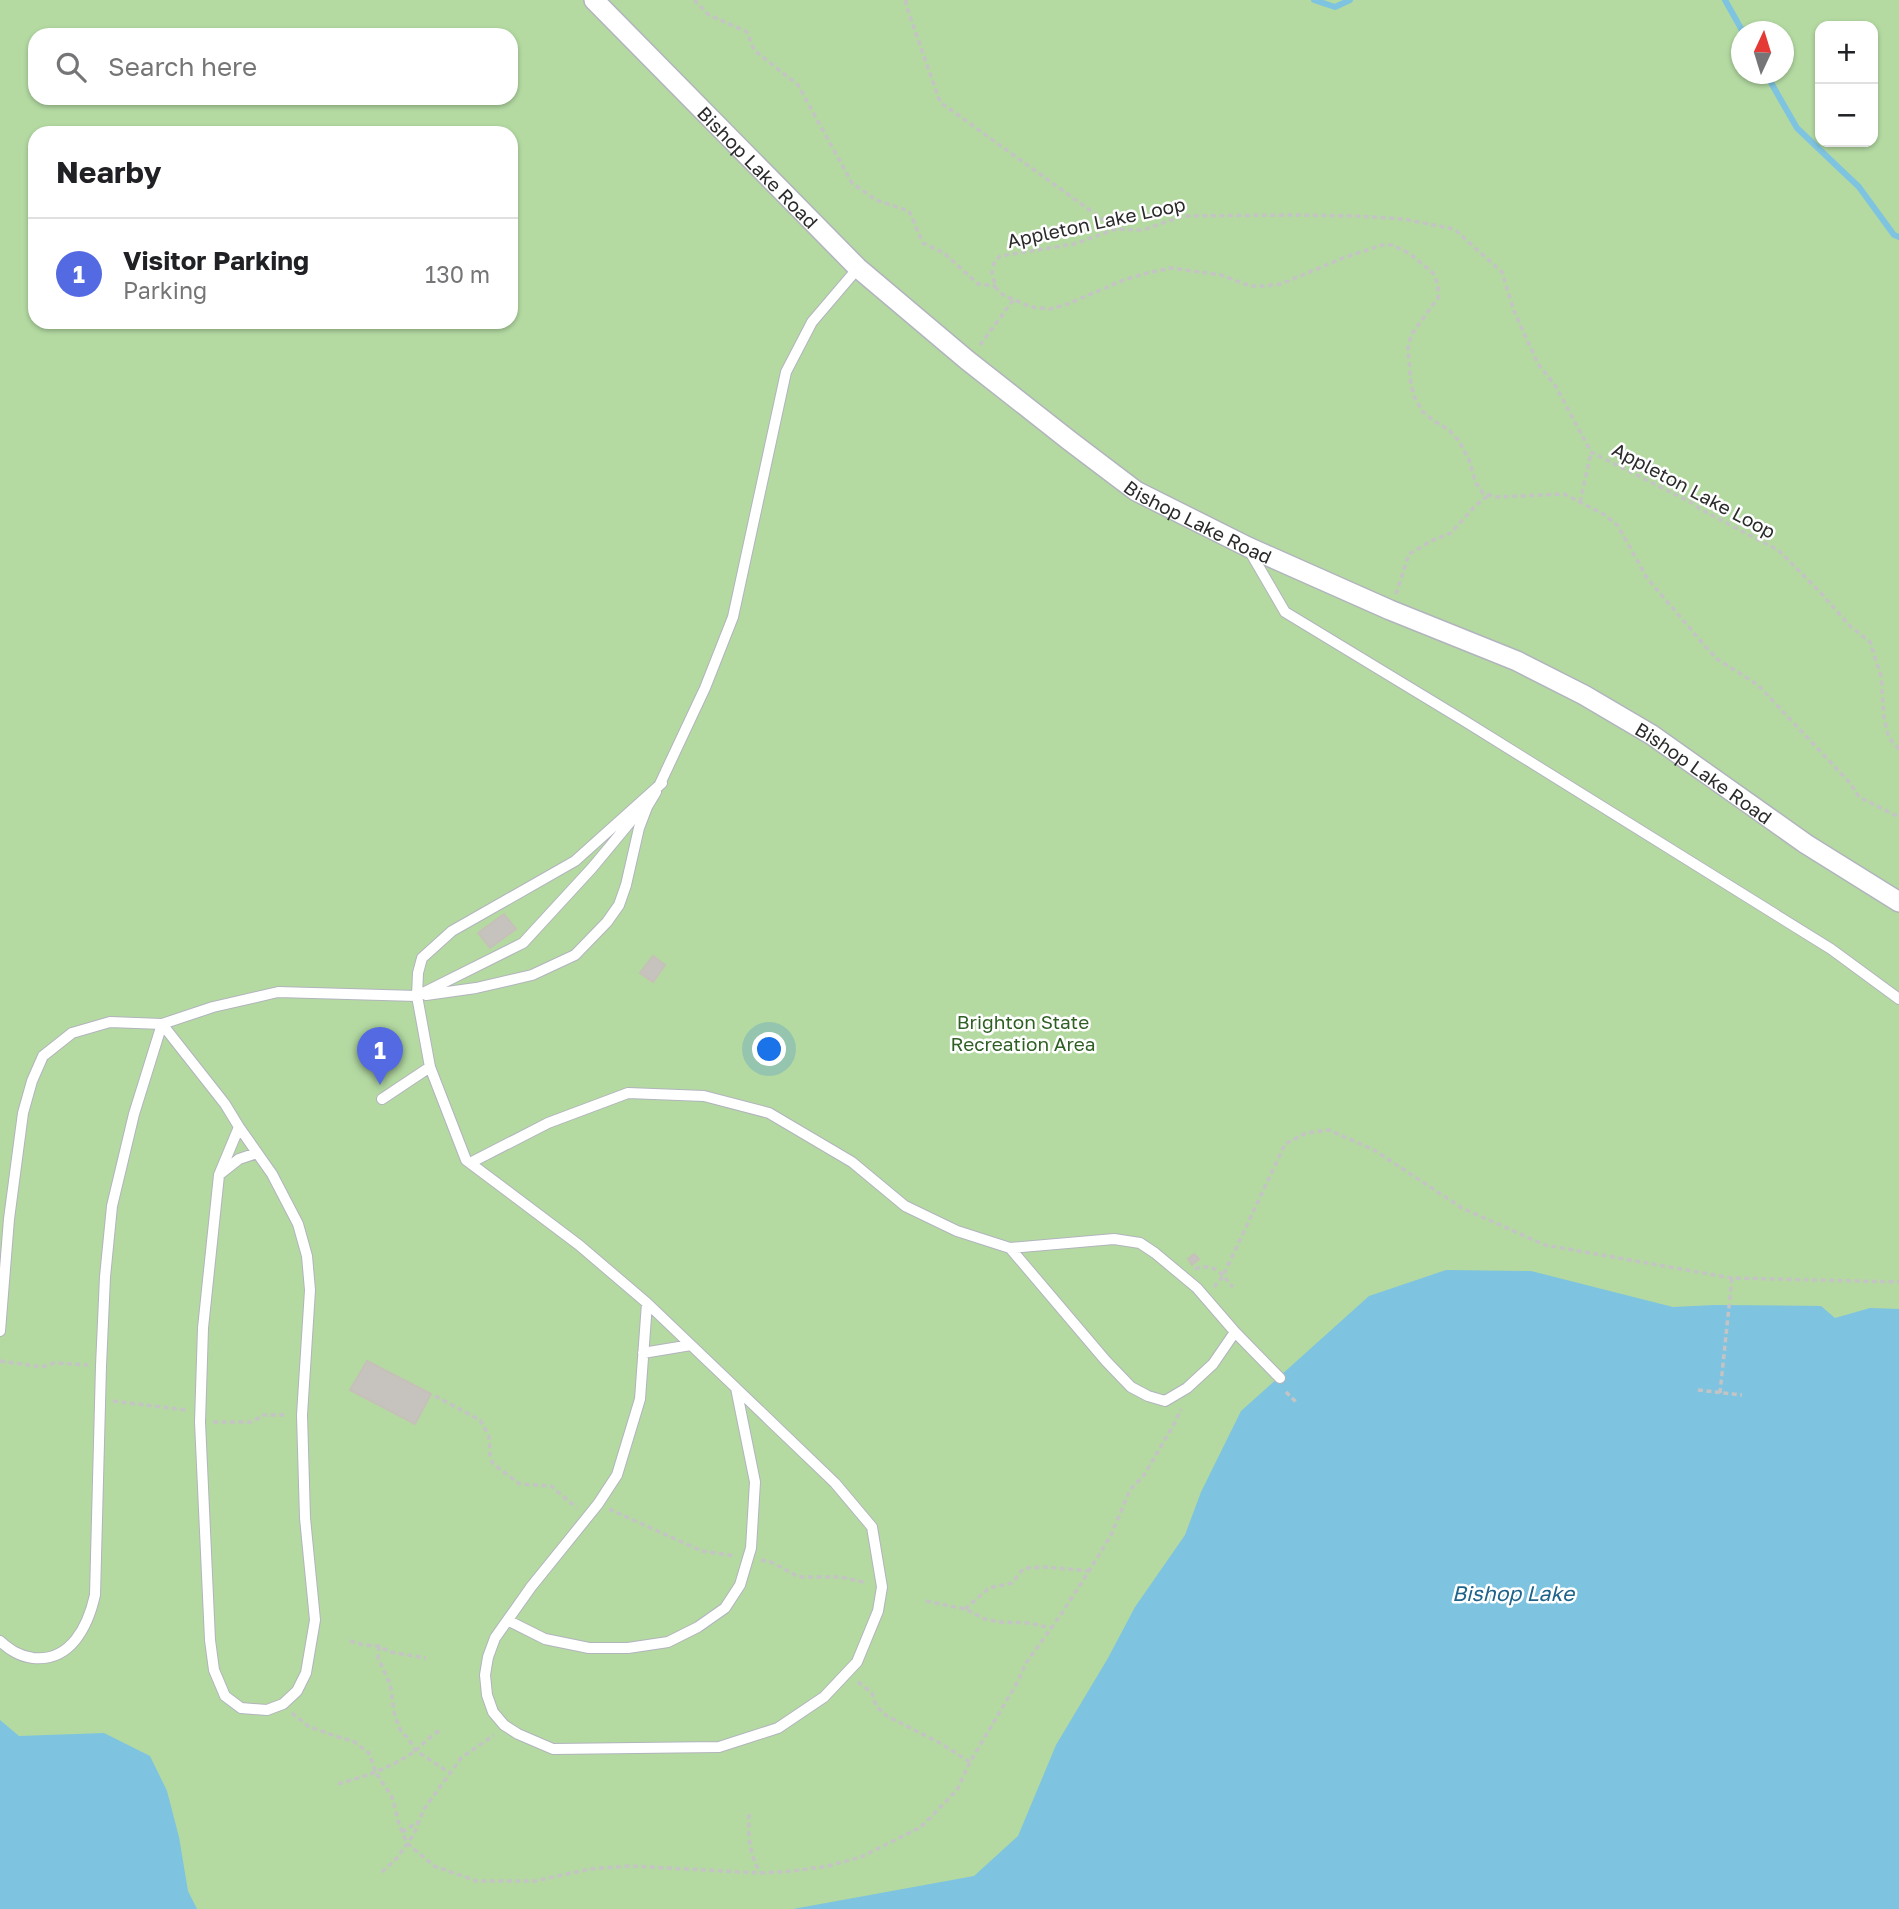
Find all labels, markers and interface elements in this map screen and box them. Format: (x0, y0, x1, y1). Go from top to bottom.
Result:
north arrow (1731, 21, 1794, 84)
map controls (1815, 21, 1878, 147)
button: + (1815, 21, 1878, 84)
search box (28, 28, 518, 105)
icon: search (52, 48, 90, 86)
text: Search here (108, 51, 257, 82)
button: − (1815, 84, 1878, 147)
street label: Bishop Lake Road (693, 101, 823, 232)
text: Nearby (56, 154, 161, 190)
street label: Appleton Lake Loop (1005, 192, 1187, 252)
text: Visitor Parking (123, 245, 309, 276)
text: 1 (73, 260, 85, 288)
text: 130 m (425, 260, 490, 288)
text: Parking (123, 276, 207, 304)
street label: Appleton Lake Loop (1608, 437, 1780, 543)
street label: Bishop Lake Road (1120, 475, 1276, 568)
street label: Bishop Lake Road (1631, 716, 1777, 828)
park label: Brighton State Recreation Area (950, 1010, 1096, 1055)
pin: 1 (357, 1027, 403, 1085)
your location (752, 1032, 786, 1066)
water label: Bishop Lake (1452, 1580, 1576, 1606)

